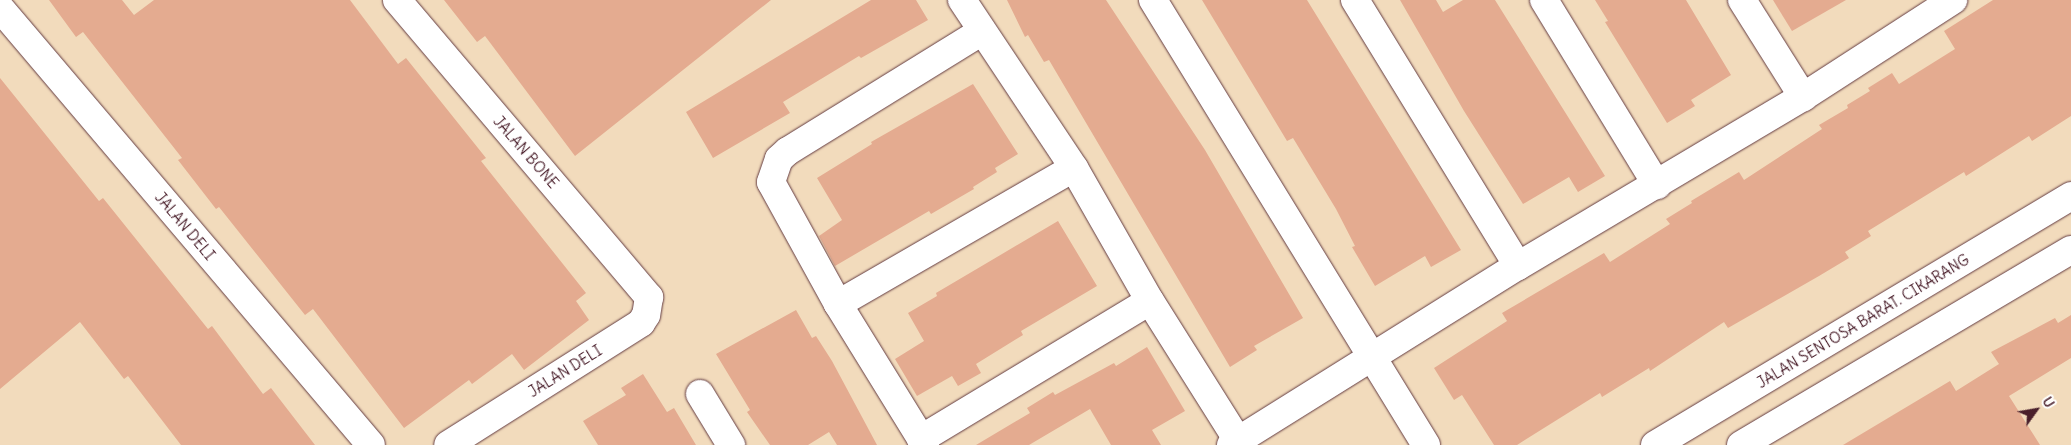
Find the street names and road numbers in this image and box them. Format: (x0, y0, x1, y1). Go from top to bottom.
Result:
street label: JALAN BONE (490, 112, 562, 192)
street label: JALAN DELI (151, 188, 219, 264)
street label: JALAN SENTOSA BARAT. CIKARANG (1753, 250, 1973, 392)
street label: JALAN DELI (525, 341, 605, 401)

